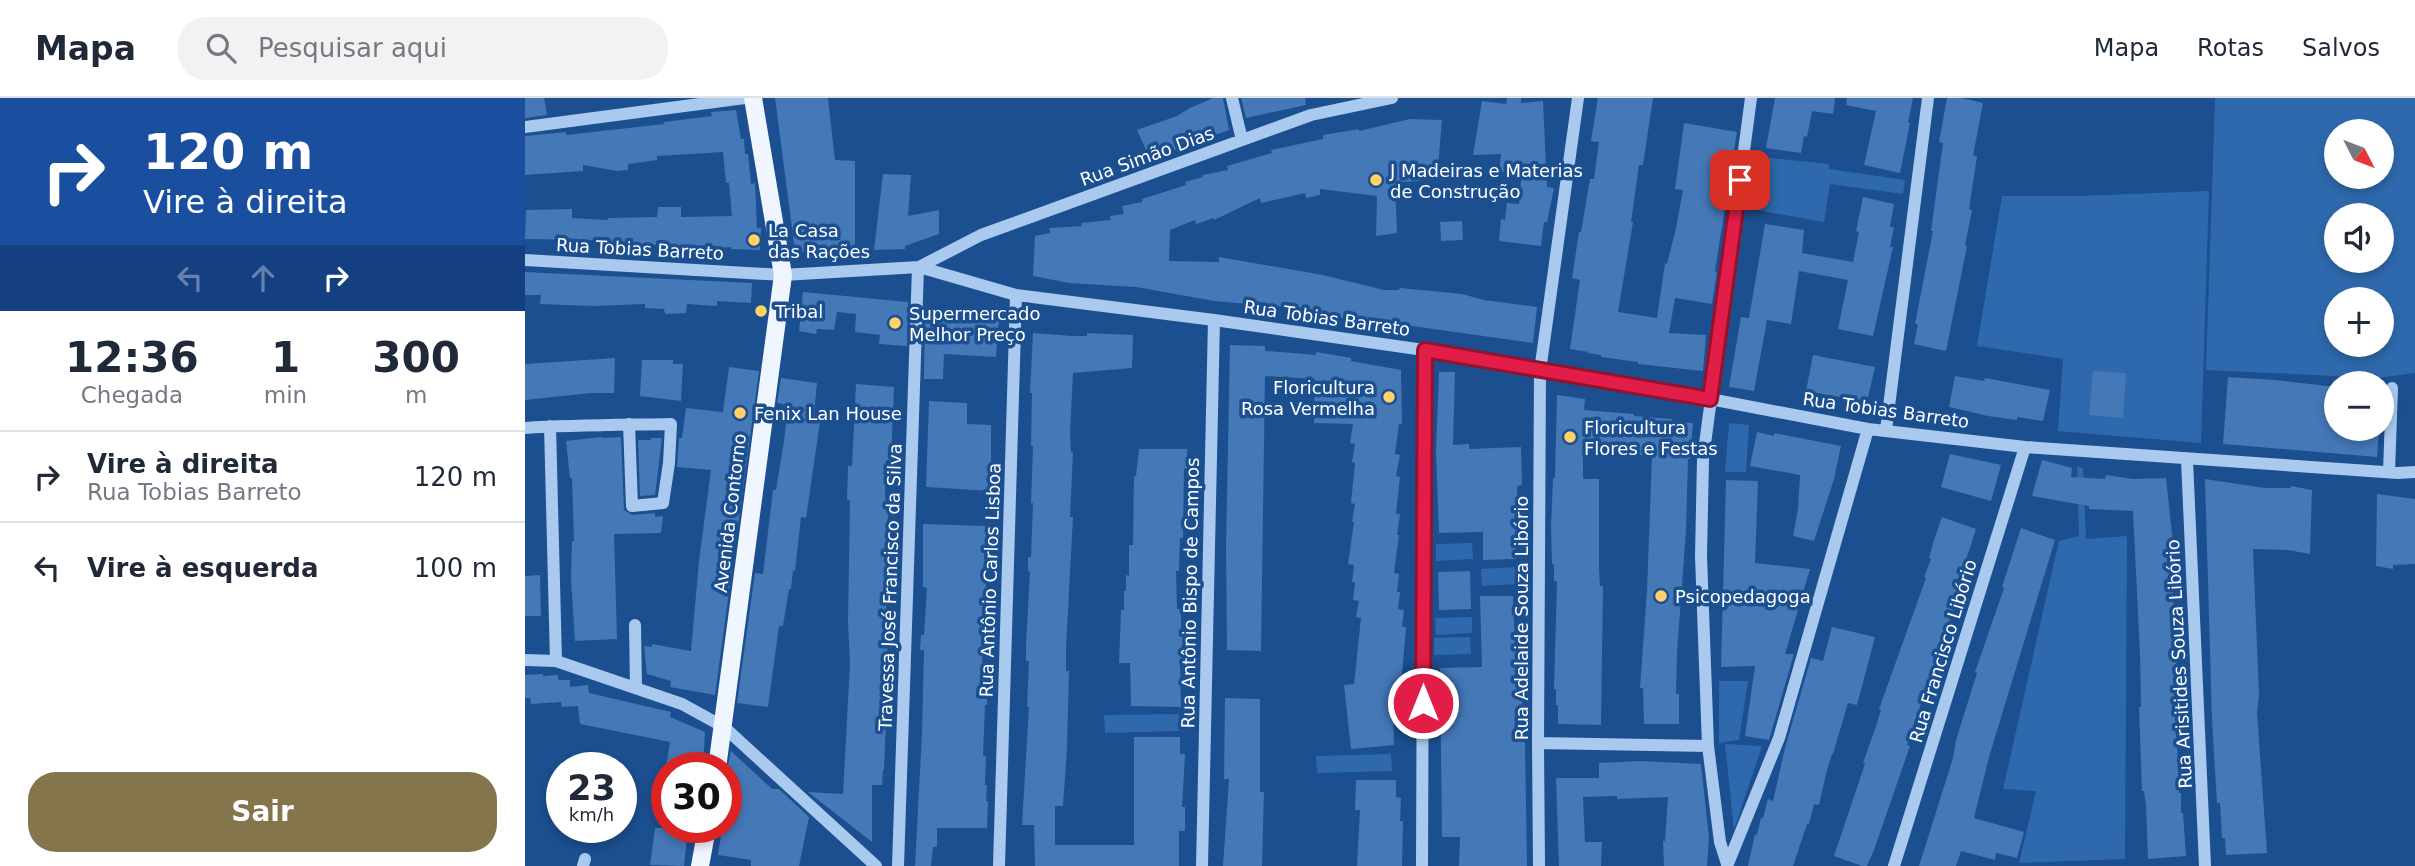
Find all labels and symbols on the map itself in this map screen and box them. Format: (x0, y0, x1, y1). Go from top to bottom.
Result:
north arrow (2324, 119, 2394, 189)
street label: Rua Simão Dias (1077, 122, 1217, 190)
pin (1710, 150, 1770, 210)
place label: J Madeiras e Materias de Construção (1389, 160, 1583, 202)
marker: J Madeiras e Materias de Construção (1368, 172, 1384, 188)
place label: La Casa das Rações (768, 220, 870, 262)
marker: La Casa das Rações (746, 232, 762, 248)
street label: Rua Tobias Barreto (556, 234, 724, 264)
street label: Rua Tobias Barreto (1242, 296, 1412, 340)
place label: Tribal (774, 301, 823, 322)
marker: Tribal (753, 303, 769, 319)
place label: Supermercado Melhor Preço (909, 303, 1040, 345)
marker: Supermercado Melhor Preço (887, 315, 903, 331)
place label: Floricultura Rosa Vermelha (1241, 377, 1375, 419)
street label: Rua Tobias Barreto (1801, 388, 1971, 432)
marker: Floricultura Rosa Vermelha (1381, 389, 1397, 405)
place label: Fenix Lan House (754, 403, 902, 424)
marker: Fenix Lan House (732, 405, 748, 421)
place label: Floricultura Flores e Festas (1584, 417, 1718, 459)
marker: Floricultura Flores e Festas (1562, 429, 1578, 445)
street label: Avenida Contorno (710, 432, 750, 594)
street label: Travessa José Francisco da Silva (874, 443, 906, 732)
street label: Rua Antônio Bispo de Campos (1177, 457, 1203, 729)
street label: Rua Antônio Carlos Lisboa (975, 462, 1005, 698)
street label: Rua Adelaide Souza Libório (1511, 496, 1532, 740)
street label: Rua Arisitides Souza Libório (2162, 539, 2196, 789)
street label: Rua Francisco Libório (1905, 557, 1981, 745)
place label: Psicopedagoga (1675, 586, 1811, 607)
marker: Psicopedagoga (1653, 588, 1669, 604)
position arrow (1386, 666, 1460, 740)
speed limit sign: 30 (651, 752, 742, 843)

